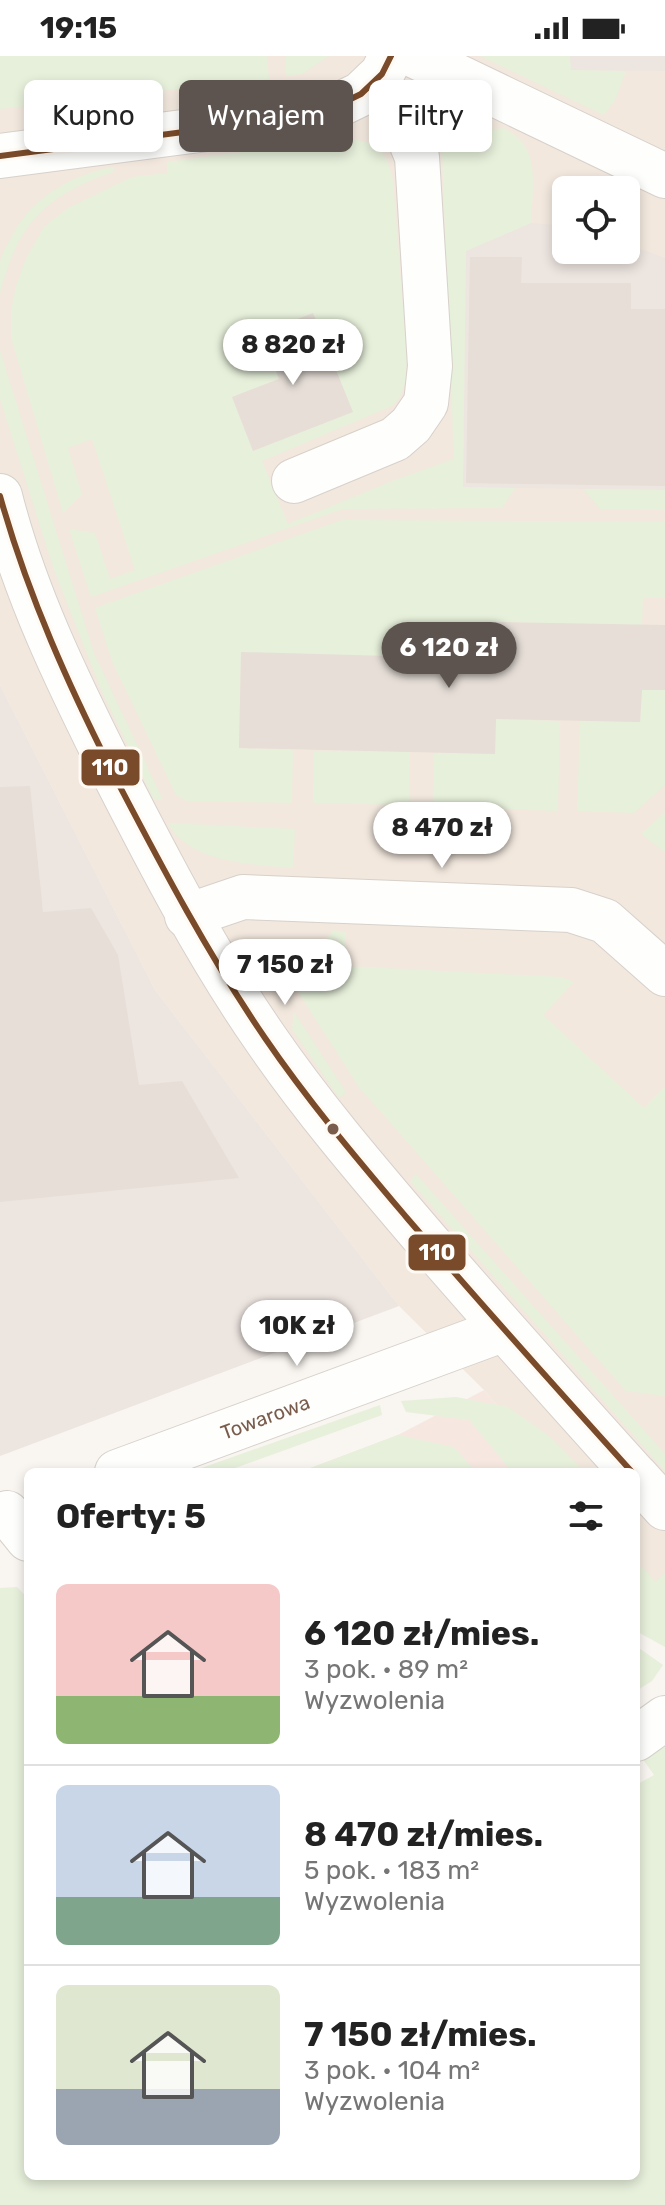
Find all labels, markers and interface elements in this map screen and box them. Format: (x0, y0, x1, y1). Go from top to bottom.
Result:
text: 19:15 (40, 10, 117, 46)
chip: Kupno (24, 80, 163, 152)
chip: Wynajem (179, 80, 353, 152)
chip: Filtry (369, 80, 492, 152)
map controls (552, 176, 640, 264)
button: locate (552, 176, 640, 264)
pin: 8 820 zł (210, 319, 376, 387)
text: 8 820 zł (241, 329, 345, 360)
pin: 6 120 zł (366, 622, 532, 690)
text: 6 120 zł (400, 632, 498, 663)
line badge: 110 (80, 748, 141, 787)
text: 110 (92, 754, 128, 781)
pin: 8 470 zł (359, 802, 525, 870)
text: 8 470 zł (391, 812, 493, 843)
pin: 7 150 zł (202, 939, 368, 1007)
text: 7 150 zł (237, 949, 333, 980)
unlabelled marker (325, 1121, 341, 1137)
line badge: 110 (407, 1233, 467, 1272)
text: 110 (419, 1239, 455, 1266)
pin: 10K zł (232, 1300, 362, 1368)
text: 10K zł (259, 1310, 335, 1341)
street label: Towarowa (217, 1390, 313, 1445)
icon: filters (564, 1494, 608, 1538)
text: Oferty: 5 (56, 1496, 206, 1537)
text: 6 120 zł/mies. (304, 1613, 539, 1654)
icon: home (120, 1616, 216, 1712)
text: 3 pok. · 89 m² (304, 1654, 468, 1685)
text: Wyzwolenia (304, 1685, 445, 1716)
text: 8 470 zł/mies. (304, 1814, 543, 1855)
icon: home (120, 1817, 216, 1913)
text: 5 pok. · 183 m² (304, 1855, 479, 1886)
text: Wyzwolenia (304, 1886, 445, 1917)
text: 7 150 zł/mies. (304, 2014, 537, 2055)
icon: home (120, 2017, 216, 2113)
text: 3 pok. · 104 m² (304, 2055, 480, 2086)
text: Wyzwolenia (304, 2086, 445, 2117)

